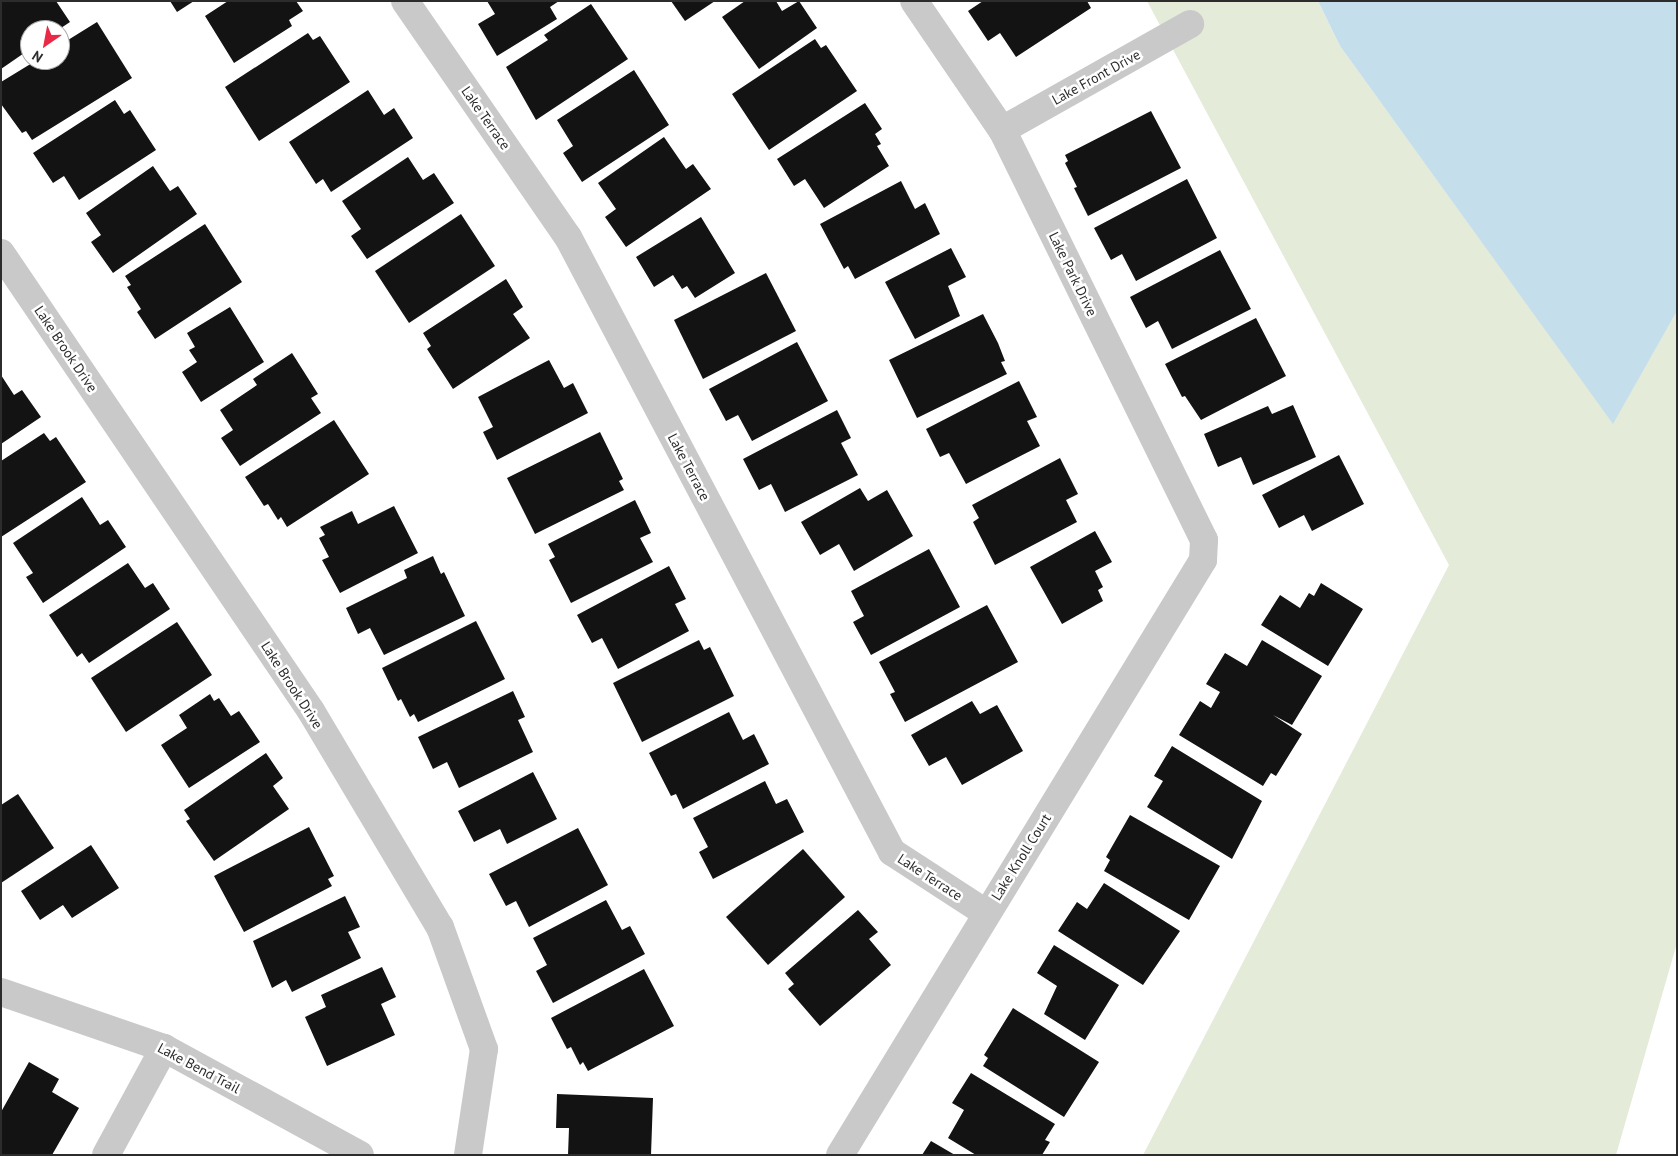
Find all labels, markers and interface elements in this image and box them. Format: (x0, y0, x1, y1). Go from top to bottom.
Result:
north arrow (20, 20, 70, 70)
street label: Lake Front Drive (1049, 46, 1143, 108)
text: N (29, 47, 46, 67)
street label: Lake Terrace (458, 83, 514, 153)
street label: Lake Park Drive (1045, 229, 1101, 319)
street label: Lake Brook Drive (31, 302, 101, 396)
street label: Lake Terrace (664, 430, 714, 504)
street label: Lake Brook Drive (257, 638, 327, 732)
street label: Lake Knoll Court (988, 811, 1054, 903)
street label: Lake Terrace (894, 850, 966, 904)
street label: Lake Bend Trail (155, 1039, 243, 1097)

